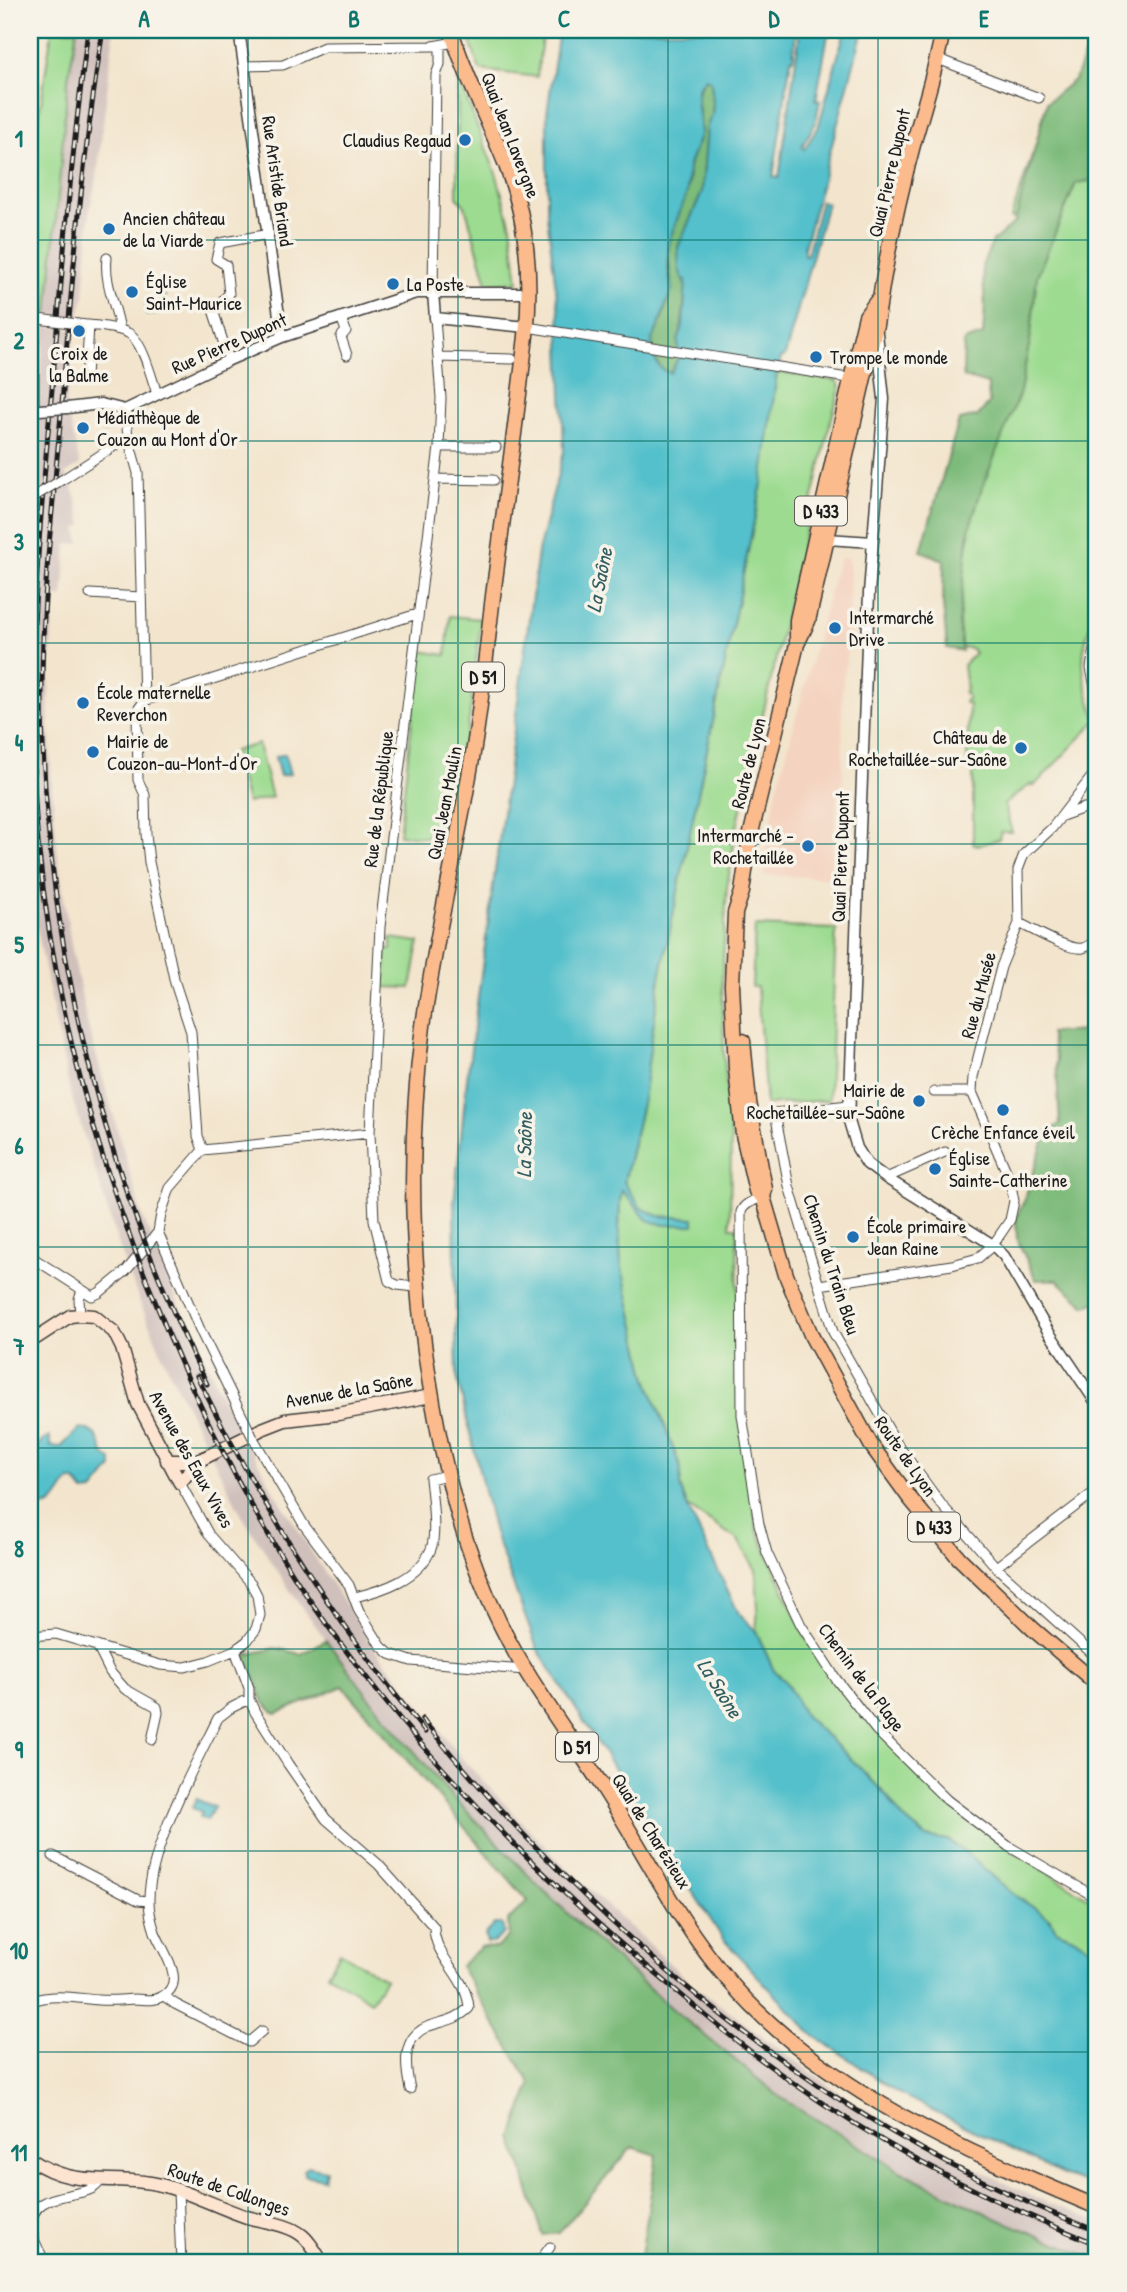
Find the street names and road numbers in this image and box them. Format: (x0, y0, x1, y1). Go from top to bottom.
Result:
street label: Quai Jean Lavergne (475, 68, 547, 202)
street label: Quai Pierre Dupont (862, 106, 917, 240)
street label: Rue Aristide Briand (256, 114, 300, 248)
street label: Rue Pierre Dupont (167, 306, 291, 380)
road number: D 433 (795, 496, 847, 526)
road number: D 51 (462, 662, 504, 692)
street label: Route de Lyon (724, 715, 772, 811)
street label: Rue de la République (357, 729, 399, 869)
street label: Quai Jean Moulin (420, 744, 468, 862)
street label: Quai Pierre Dupont (825, 791, 855, 923)
street label: Rue du Musée (954, 948, 1002, 1041)
street label: Chemin du Train Bleu (797, 1190, 867, 1338)
street label: Avenue de la Saône (283, 1366, 415, 1414)
street label: Avenue des Eaux Vives (144, 1386, 240, 1532)
street label: Route de Lyon (869, 1410, 943, 1502)
road number: D 433 (908, 1512, 960, 1542)
street label: Chemin de la Plage (813, 1617, 912, 1737)
road number: D 51 (556, 1732, 598, 1762)
street label: Quai de Charézieux (606, 1768, 698, 1894)
street label: Route de Collonges (164, 2156, 294, 2222)

